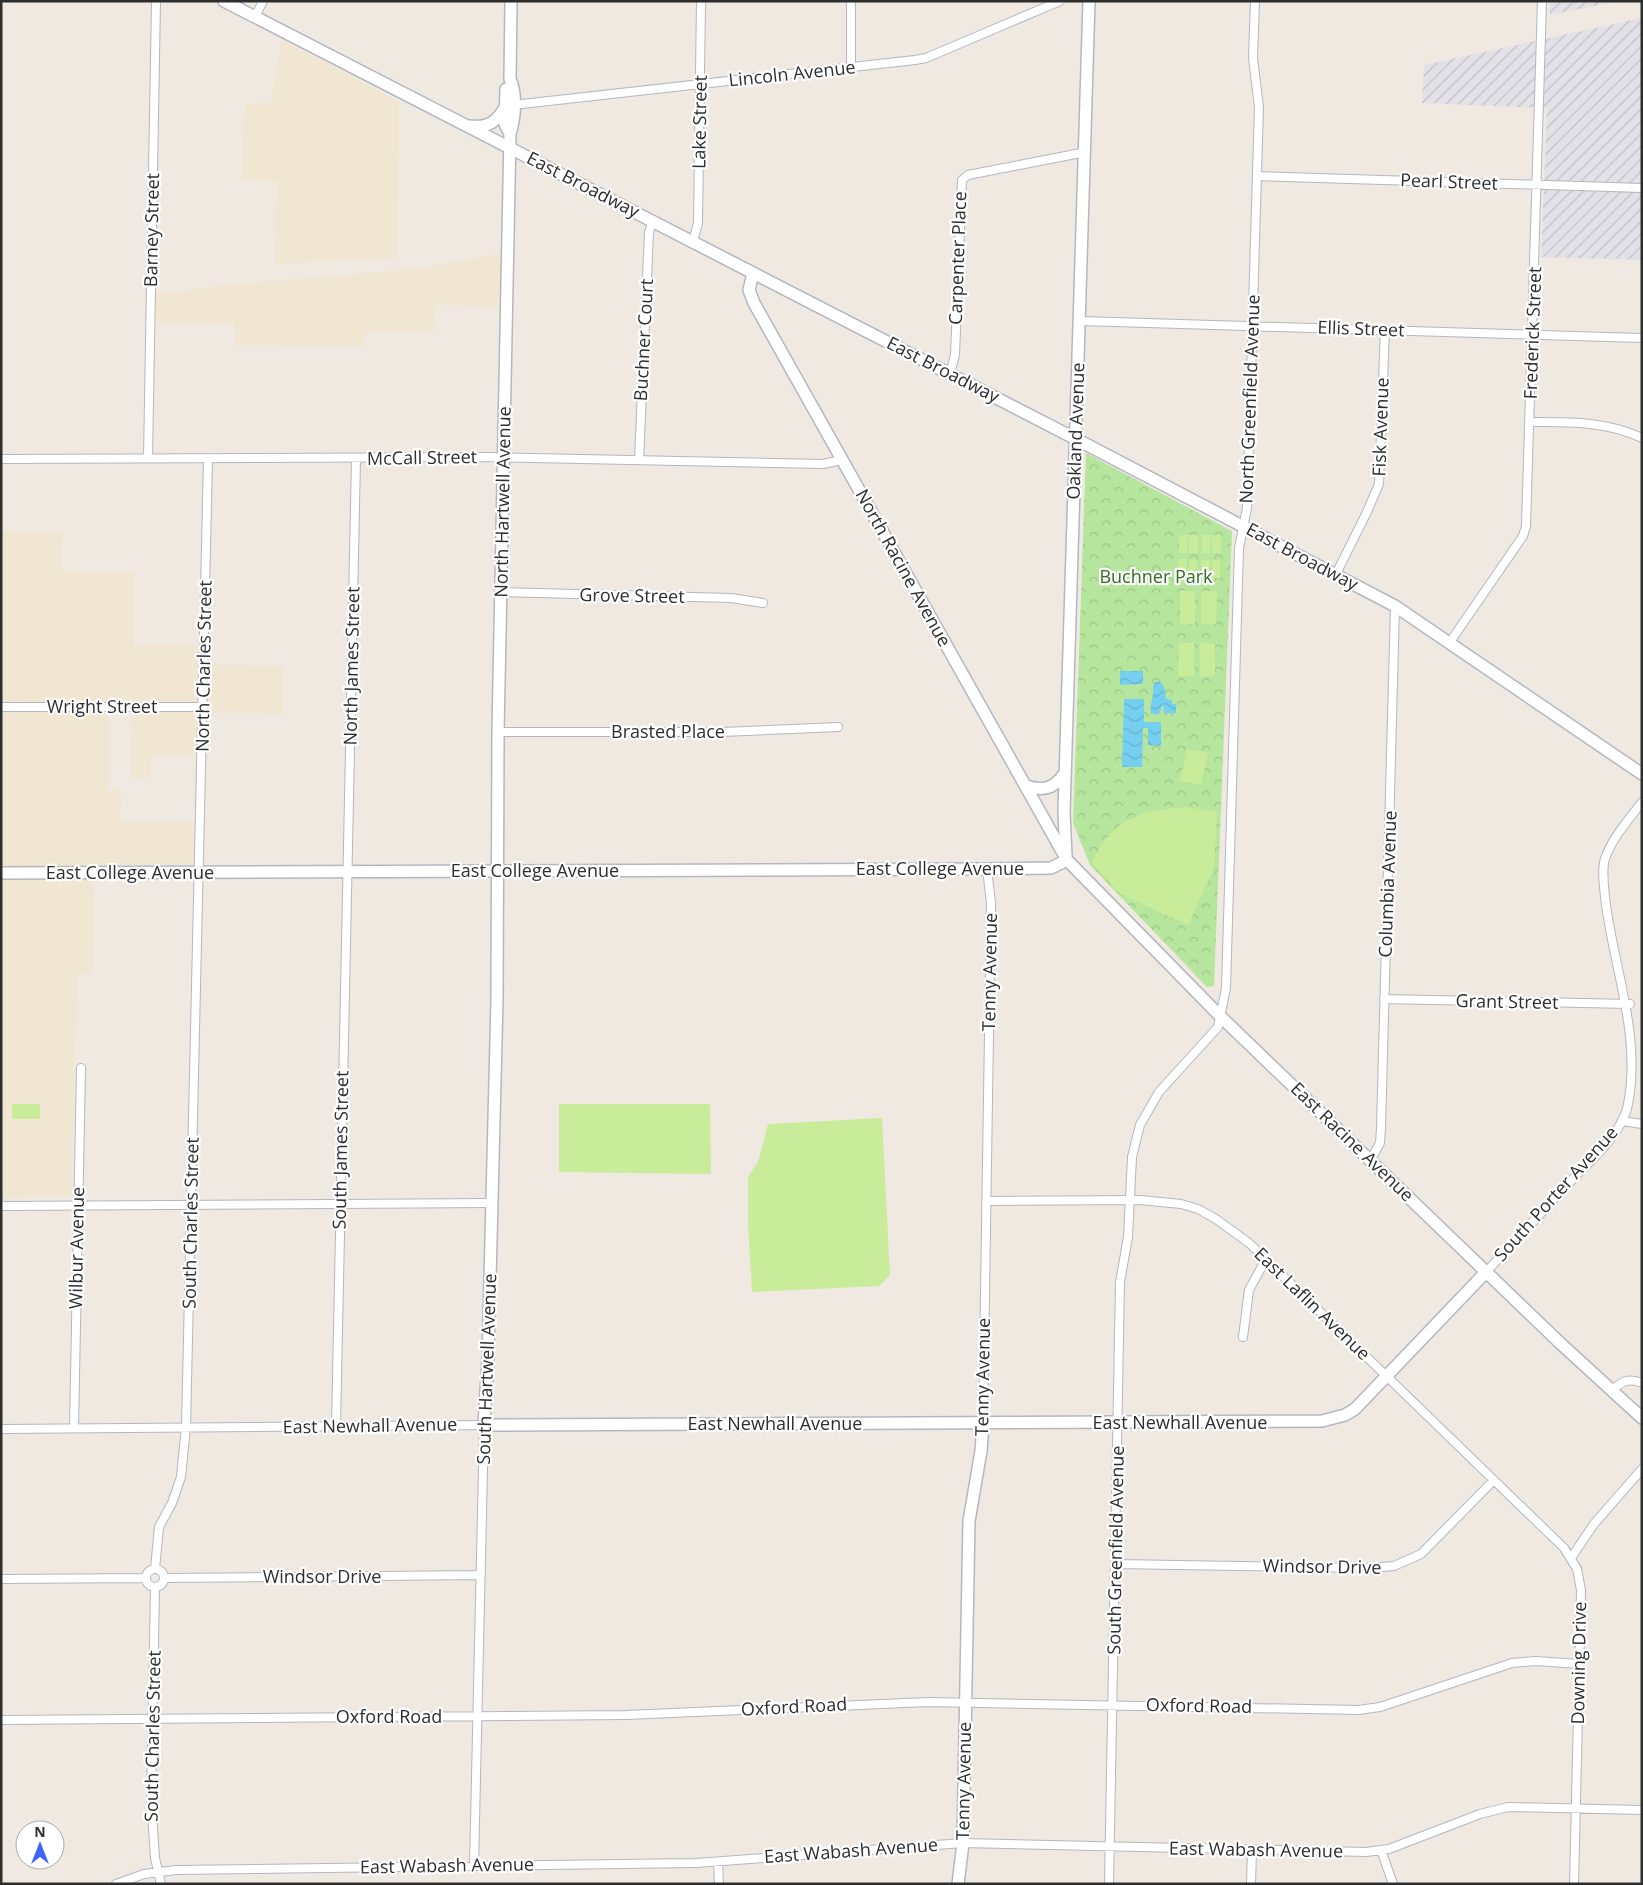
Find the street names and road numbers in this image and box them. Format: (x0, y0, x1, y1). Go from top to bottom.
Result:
street label: Lincoln Avenue (727, 54, 856, 92)
street label: Lake Street (686, 75, 712, 169)
street label: East Broadway (523, 145, 645, 223)
street label: Pearl Street (1400, 167, 1498, 195)
street label: Barney Street (138, 173, 164, 287)
street label: Carpenter Place (943, 191, 971, 325)
street label: Frederick Street (1518, 266, 1546, 400)
street label: Buchner Court (628, 278, 658, 402)
street label: North Greenfield Avenue (1233, 294, 1265, 504)
street label: Ellis Street (1317, 314, 1405, 342)
street label: East Broadway (883, 330, 1005, 408)
street label: Oakland Avenue (1061, 362, 1089, 500)
street label: Fisk Avenue (1366, 377, 1394, 477)
street label: North Hartwell Avenue (488, 406, 516, 598)
street label: McCall Street (367, 444, 477, 470)
street label: North Racine Avenue (851, 484, 957, 651)
street label: East Broadway (1242, 517, 1363, 596)
street label: North Charles Street (190, 580, 216, 752)
street label: Grove Street (579, 582, 685, 608)
street label: North James Street (338, 586, 364, 746)
street label: Wright Street (47, 694, 157, 718)
street label: Brasted Place (611, 719, 725, 743)
street label: Columbia Avenue (1372, 810, 1402, 958)
street label: East College Avenue (856, 856, 1024, 880)
street label: East College Avenue (451, 858, 619, 882)
street label: East College Avenue (46, 860, 214, 884)
street label: Tenny Avenue (976, 913, 1002, 1031)
street label: Grant Street (1455, 988, 1559, 1014)
street label: South James Street (327, 1070, 353, 1230)
street label: East Racine Avenue (1286, 1076, 1419, 1206)
street label: South Porter Avenue (1488, 1121, 1622, 1266)
street label: South Charles Street (177, 1137, 203, 1309)
street label: Wilbur Avenue (63, 1187, 89, 1309)
street label: East Laflin Avenue (1249, 1242, 1376, 1365)
street label: South Hartwell Avenue (471, 1273, 501, 1465)
street label: Tenny Avenue (969, 1318, 995, 1436)
street label: East Newhall Avenue (1093, 1410, 1267, 1434)
street label: East Newhall Avenue (282, 1411, 458, 1439)
street label: East Newhall Avenue (688, 1411, 862, 1435)
street label: South Greenfield Avenue (1101, 1445, 1129, 1655)
street label: Windsor Drive (1262, 1553, 1382, 1579)
street label: Windsor Drive (263, 1564, 381, 1588)
street label: Downing Drive (1565, 1601, 1591, 1725)
street label: South Charles Street (139, 1650, 165, 1822)
street label: Oxford Road (740, 1691, 848, 1721)
street label: Oxford Road (1146, 1692, 1252, 1718)
street label: Oxford Road (336, 1704, 442, 1728)
street label: Tenny Avenue (950, 1722, 976, 1840)
street label: East Wabash Avenue (763, 1832, 939, 1868)
street label: East Wabash Avenue (1169, 1835, 1343, 1863)
street label: East Wabash Avenue (360, 1851, 534, 1879)

